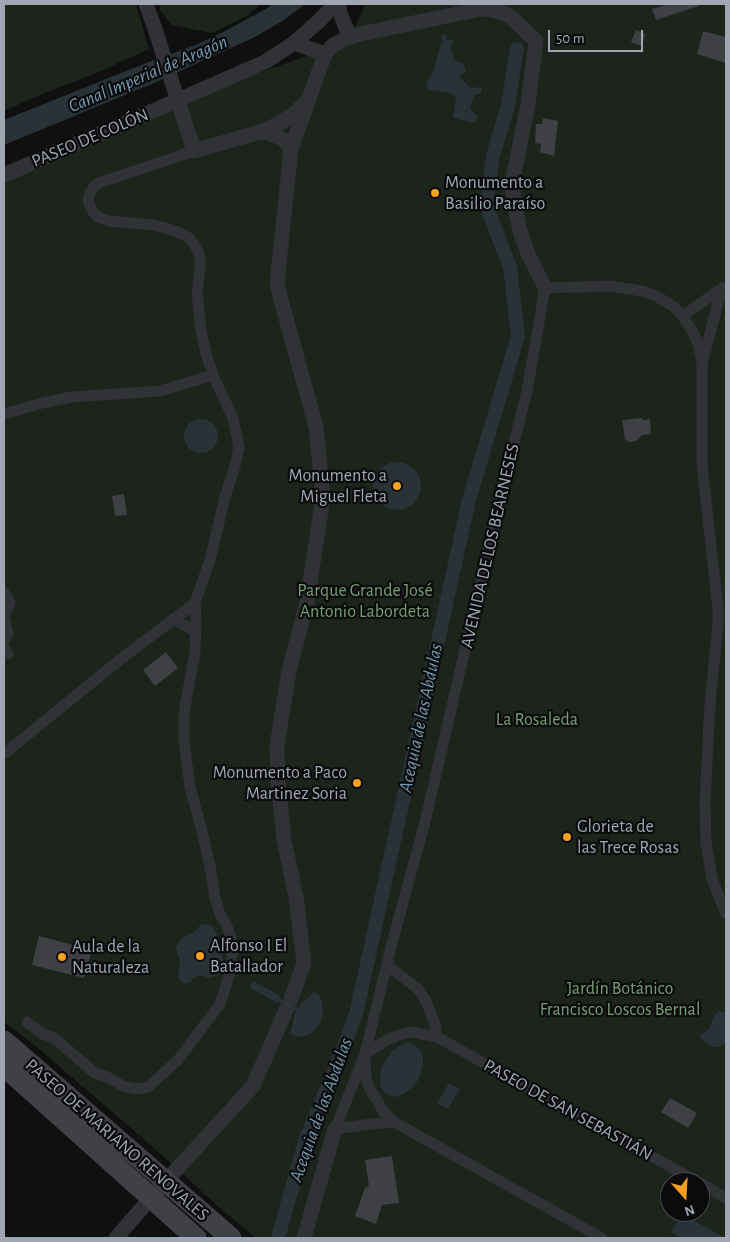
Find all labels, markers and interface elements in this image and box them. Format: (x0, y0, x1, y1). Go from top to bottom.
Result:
scale bar (550, 20, 645, 52)
water label: Canal Imperial de Aragón (65, 30, 231, 118)
text: 50 m (556, 31, 585, 46)
street label: PASEO DE COLÓN (28, 104, 152, 172)
place label: Monumento a Basilio Paraíso (445, 172, 545, 214)
marker: Monumento a Basilio Paraíso (429, 187, 441, 199)
street label: AVENIDA DE LOS BEARNESES (456, 442, 524, 650)
place label: Monumento a Miguel Fleta (289, 465, 387, 508)
marker: Monumento a Miguel Fleta (391, 480, 403, 492)
park label: Parque Grande José Antonio Labordeta (297, 580, 433, 622)
water label: Acequia de las Abdulas (394, 642, 448, 794)
park label: La Rosaleda (496, 709, 578, 731)
place label: Monumento a Paco Martinez Soria (213, 762, 347, 804)
marker: Monumento a Paco Martinez Soria (351, 777, 363, 789)
place label: Glorieta de las Trece Rosas (577, 816, 679, 859)
marker: Glorieta de las Trece Rosas (561, 831, 573, 843)
place label: Alfonso I El Batallador (210, 935, 287, 978)
place label: Aula de la Naturaleza (72, 936, 149, 979)
marker: Alfonso I El Batallador (194, 950, 206, 962)
marker: Aula de la Naturaleza (56, 951, 68, 963)
park label: Jardín Botánico Francisco Loscos Bernal (540, 978, 700, 1021)
water label: Acequia de las Abdulas (284, 1035, 358, 1185)
street label: PASEO DE MARIANO RENOVALES (21, 1054, 213, 1226)
street label: PASEO DE SAN SEBASTIÁN (480, 1055, 656, 1165)
north arrow (660, 1172, 710, 1222)
text: N (683, 1202, 696, 1218)

